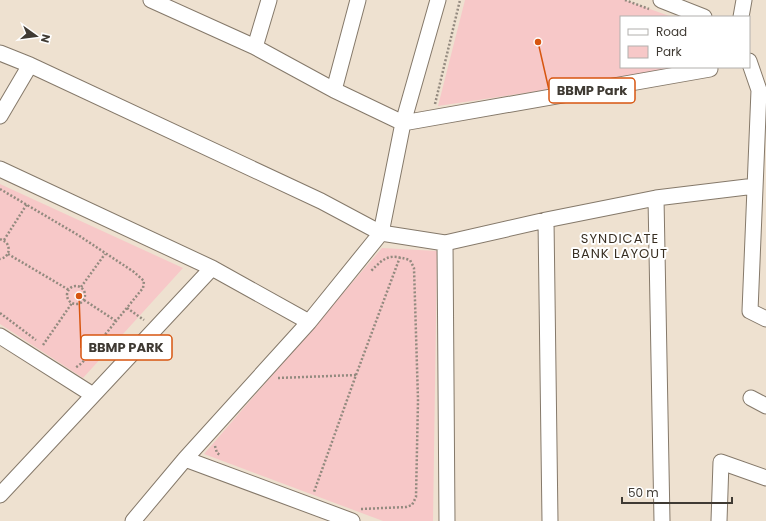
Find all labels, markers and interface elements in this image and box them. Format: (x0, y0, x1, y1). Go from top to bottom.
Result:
north arrow (16, 16, 56, 56)
legend (620, 16, 750, 68)
text: Road (656, 23, 687, 40)
text: N (37, 32, 54, 44)
text: Park (656, 43, 683, 60)
callout: BBMP Park (549, 78, 635, 103)
text: BBMP Park (557, 81, 627, 100)
district label: SYNDICATE BANK LAYOUT (572, 229, 668, 263)
callout: BBMP PARK (81, 335, 172, 360)
text: BBMP PARK (88, 338, 164, 357)
scale bar (622, 479, 732, 505)
text: 50 m (628, 484, 659, 501)

